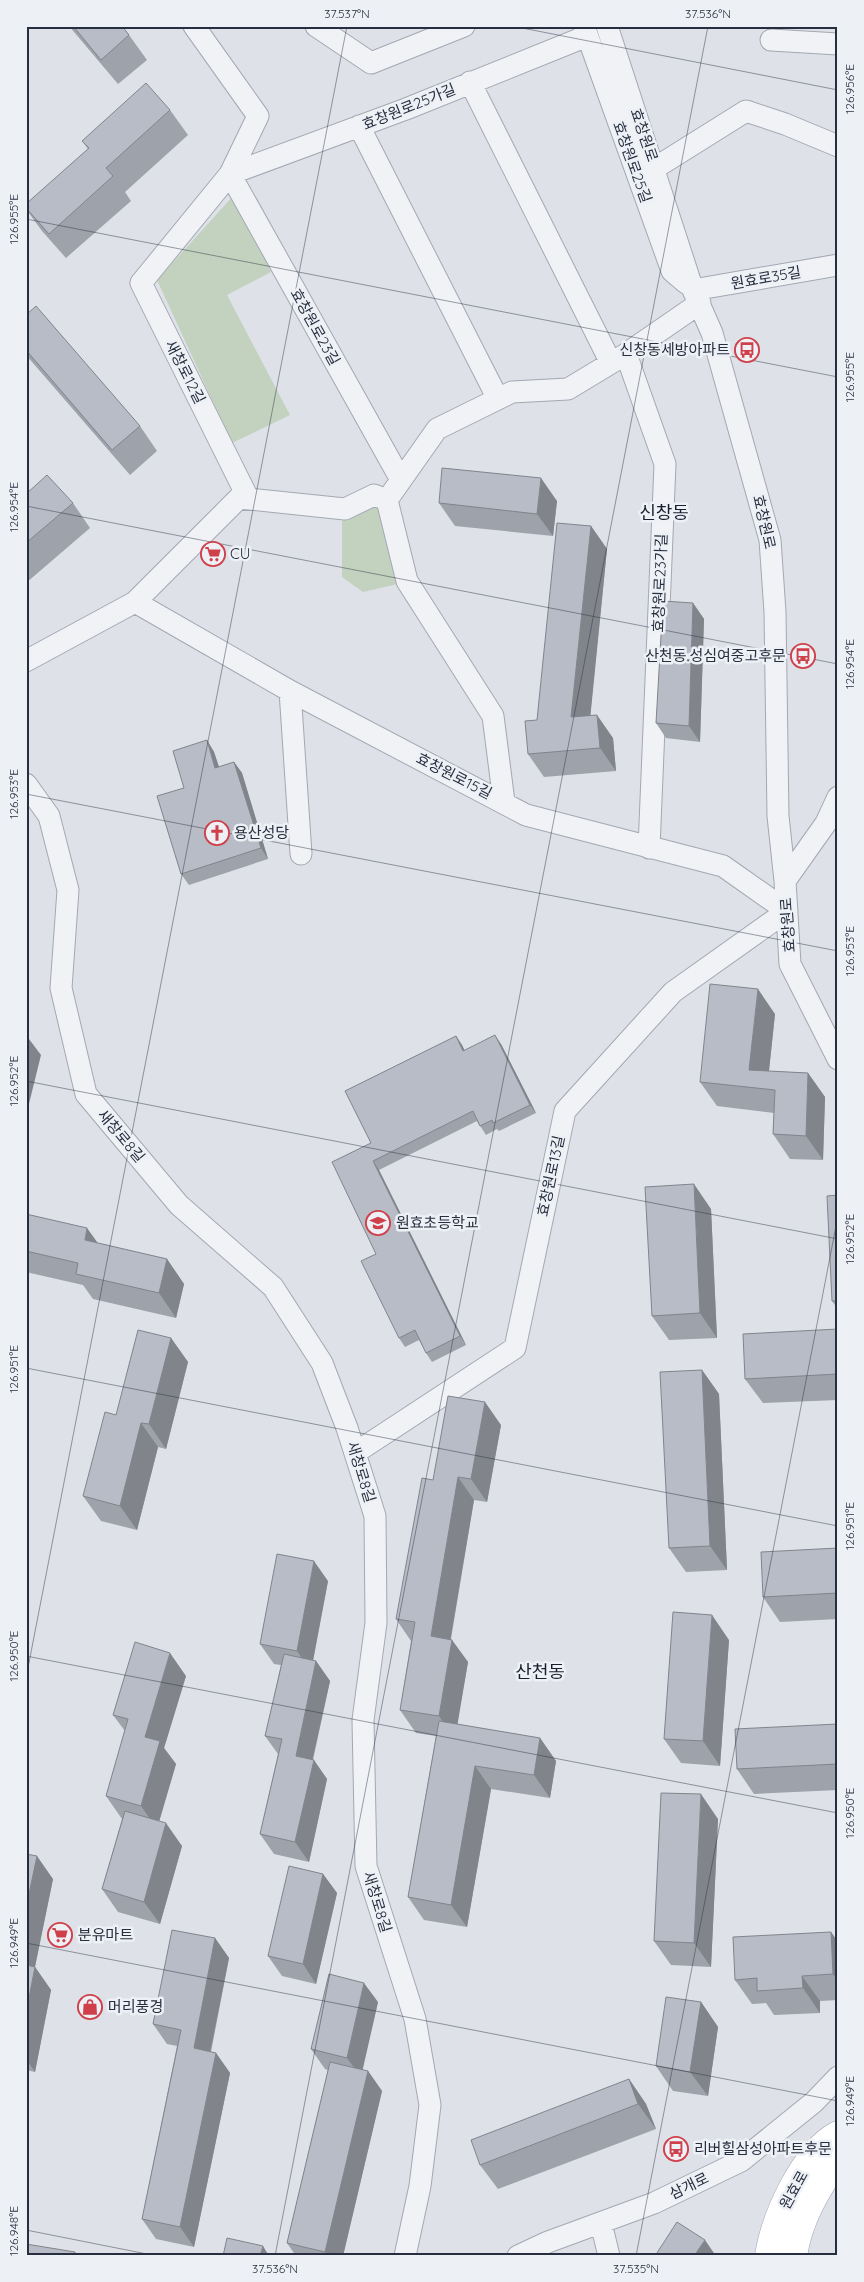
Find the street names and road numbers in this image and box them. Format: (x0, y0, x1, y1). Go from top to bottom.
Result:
street label: 효창원로25가길 (359, 79, 458, 134)
street label: 효창원로 (627, 106, 662, 164)
street label: 효창원로25길 (609, 118, 656, 205)
street label: 원효로35길 (729, 262, 803, 293)
street label: 효창원로23길 (286, 285, 344, 369)
street label: 새창로12길 (161, 337, 210, 407)
street label: 효창원로 (749, 493, 780, 551)
street label: 효창원로23가길 (648, 533, 671, 633)
street label: 효창원로15길 (413, 748, 495, 803)
street label: 효창원로 (776, 897, 799, 953)
street label: 새창로8길 (94, 1105, 149, 1166)
street label: 효창원로13길 (533, 1134, 568, 1218)
street label: 새창로8길 (343, 1439, 380, 1505)
street label: 새창로8길 (359, 1869, 396, 1935)
street label: 원효로 (775, 2167, 812, 2212)
street label: 삼개로 (666, 2168, 712, 2203)

